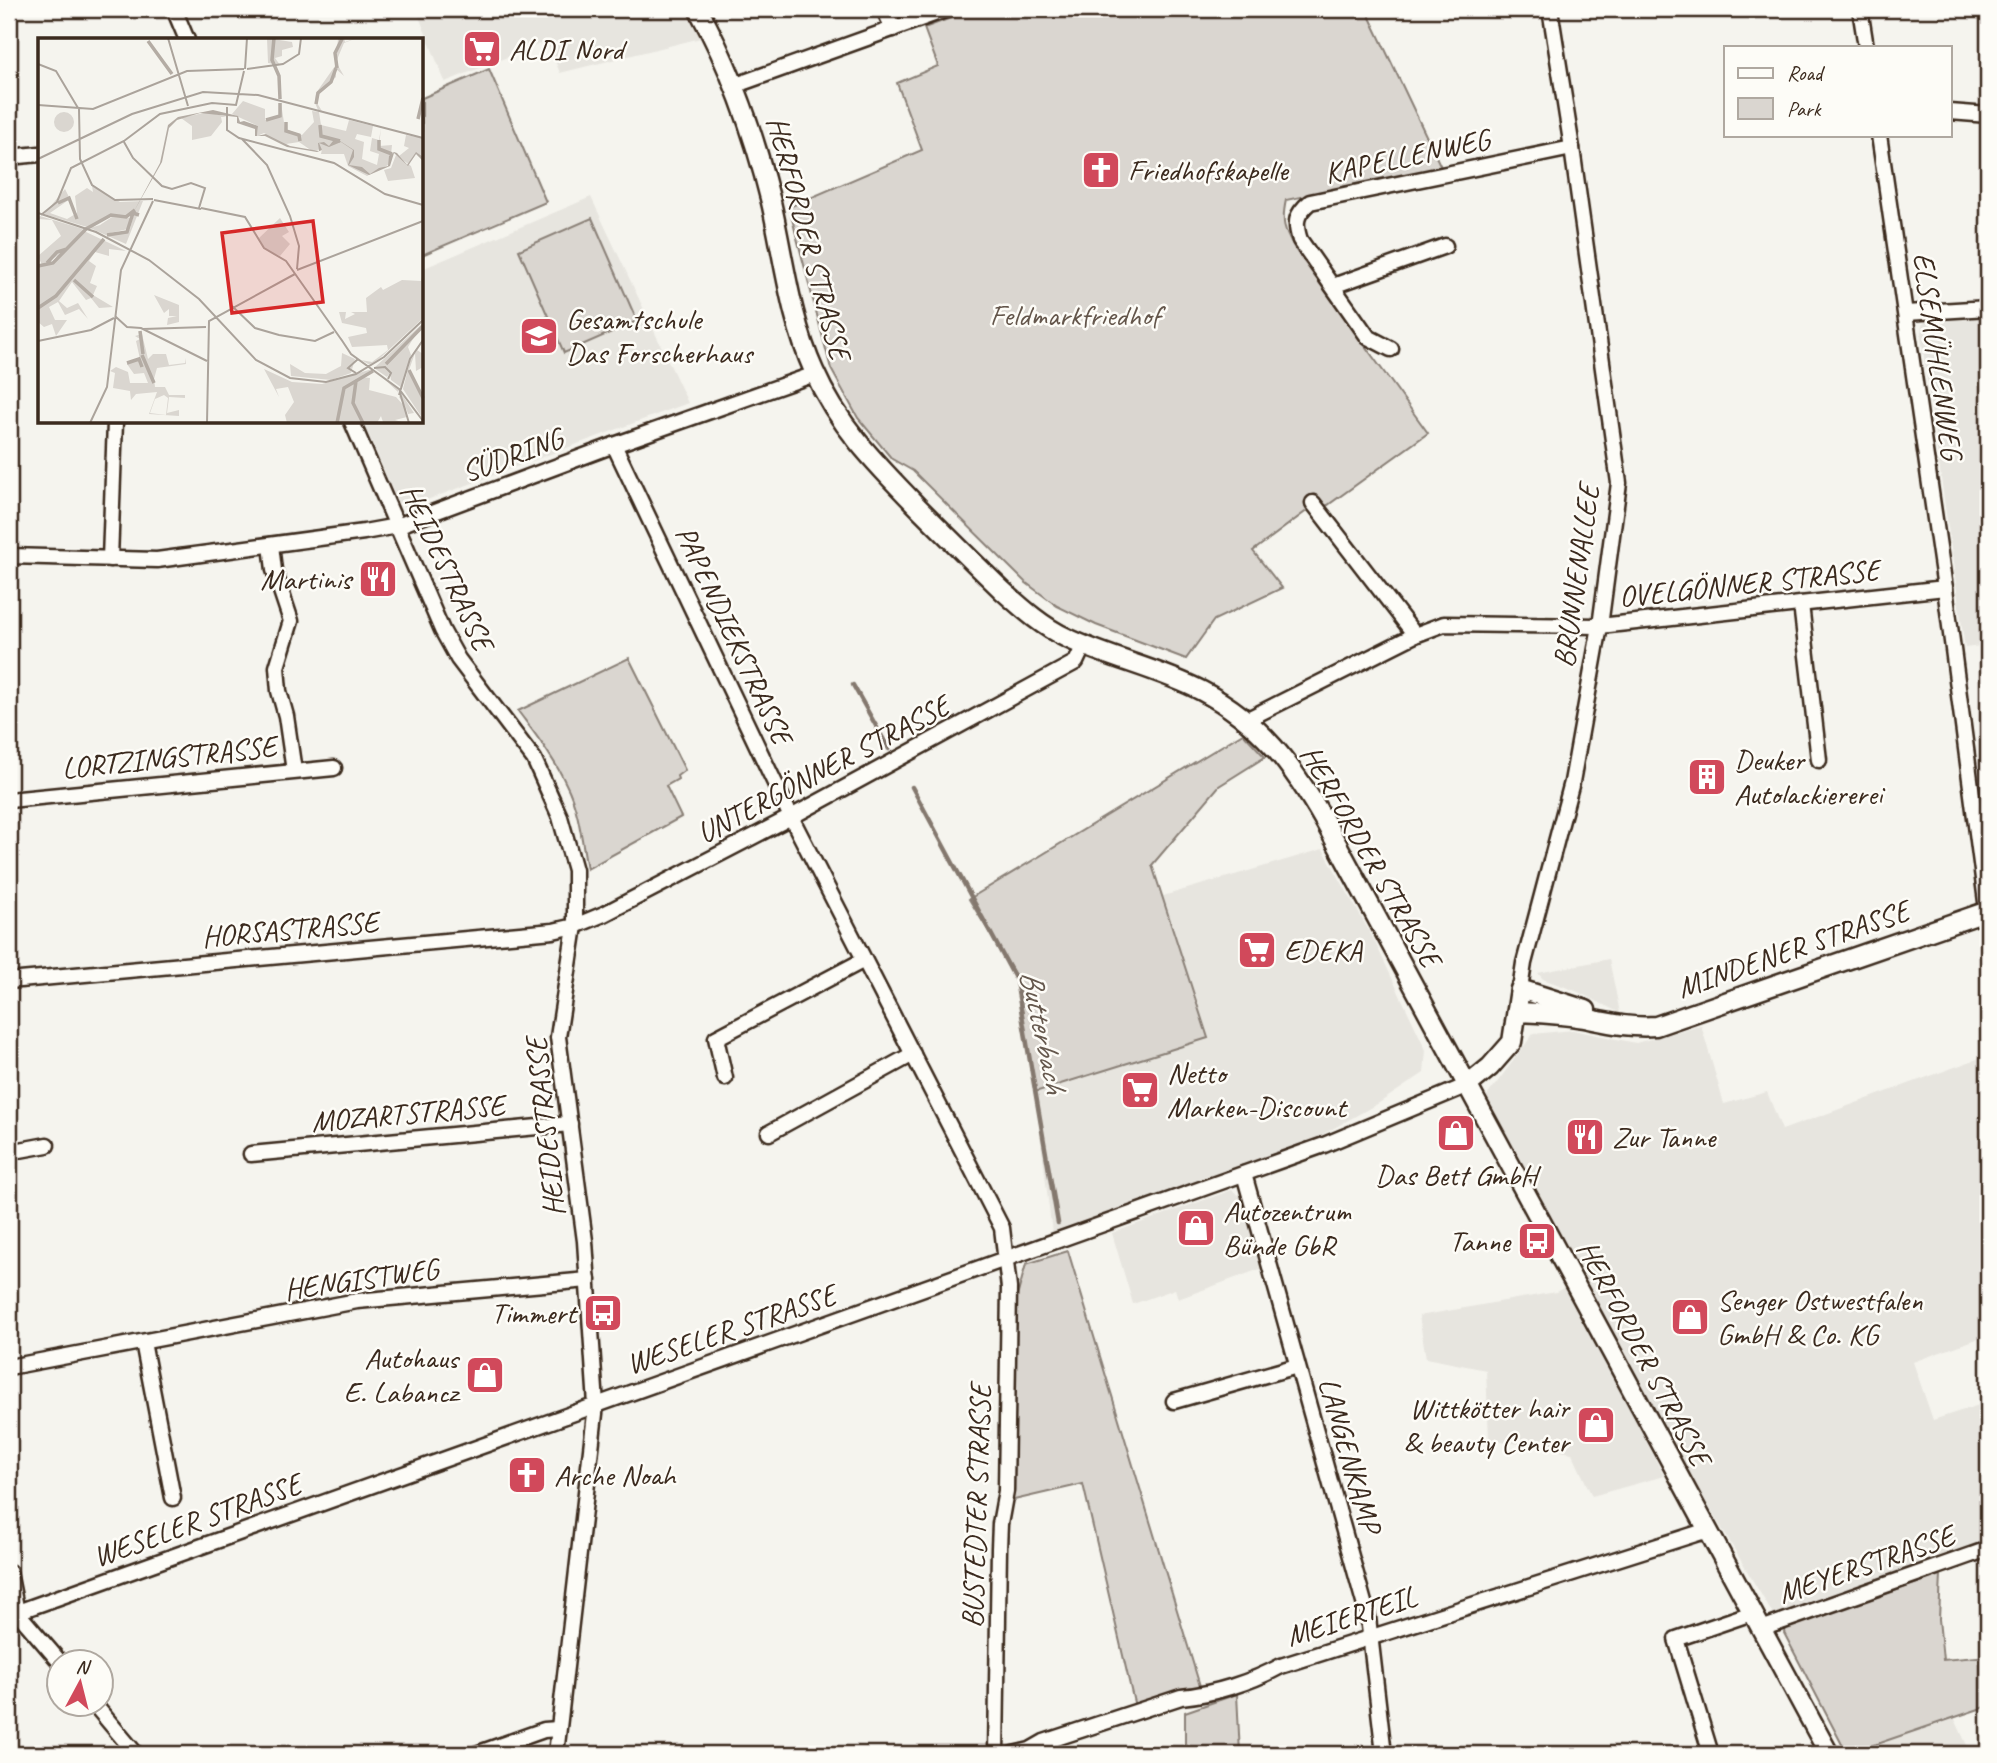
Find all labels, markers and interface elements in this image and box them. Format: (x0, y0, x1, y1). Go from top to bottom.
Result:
supermarket icon: ALDI Nord (461, 28, 503, 70)
place label: ALDI Nord (509, 30, 628, 68)
inset map (38, 38, 424, 424)
legend (1724, 46, 1952, 136)
text: Road (1787, 60, 1826, 86)
text: Park (1787, 96, 1822, 122)
street label: HERFORDER STRASSE (758, 112, 861, 367)
street label: KAPELLENWEG (1321, 119, 1496, 192)
church icon: Friedhofskapelle (1080, 149, 1122, 191)
place label: Friedhofskapelle (1128, 151, 1290, 189)
street label: ELSEMÜHLENWEG (1905, 250, 1972, 465)
park label: Feldmarkfriedhof (990, 296, 1166, 334)
place label: Gesamtschule Das Forscherhaus (566, 300, 755, 372)
school or university icon: Gesamtschule Das Forscherhaus (518, 315, 560, 357)
street label: SÜDRING (456, 418, 571, 491)
street label: HEIDESTRASSE (392, 478, 504, 660)
street label: BRUNNENALLEE (1544, 479, 1608, 670)
street label: PAPENDIEKSTRASSE (667, 520, 803, 753)
street label: OVELGÖNNER STRASSE (1617, 550, 1885, 616)
restaurant icon: Martinis (357, 558, 399, 600)
place label: Martinis (261, 560, 354, 598)
street label: UNTERGÖNNER STRASSE (690, 685, 959, 852)
street label: LORTZINGSTRASSE (60, 726, 282, 787)
street label: HERFORDER STRASSE (1292, 738, 1452, 977)
place label: Deuker Autolackiererei (1734, 741, 1886, 813)
building icon: Deuker Autolackiererei (1686, 756, 1728, 798)
street label: MINDENER STRASSE (1672, 890, 1917, 1006)
street label: HORSASTRASSE (200, 902, 384, 956)
supermarket icon: EDEKA (1236, 929, 1278, 971)
place label: EDEKA (1284, 931, 1363, 969)
water label: Butterbach (1011, 966, 1077, 1099)
street label: HEIDESTRASSE (516, 1032, 573, 1218)
place label: Netto Marken-Discount (1167, 1054, 1349, 1126)
supermarket icon: Netto Marken-Discount (1119, 1069, 1161, 1111)
street label: MOZARTSTRASSE (310, 1085, 510, 1140)
shop icon: Das Bett GmbH (1435, 1112, 1477, 1154)
restaurant icon: Zur Tanne (1564, 1116, 1606, 1158)
place label: Zur Tanne (1612, 1118, 1717, 1156)
place label: Das Bett GmbH (1375, 1156, 1542, 1194)
place label: Autozentrum Bünde GbR (1223, 1192, 1352, 1264)
shop icon: Autozentrum Bünde GbR (1175, 1207, 1217, 1249)
bus stop icon: Tanne (1516, 1220, 1558, 1262)
place label: Tanne (1449, 1222, 1512, 1260)
street label: HERFORDER STRASSE (1569, 1234, 1721, 1475)
street label: HENGISTWEG (282, 1249, 444, 1309)
street label: WESELER STRASSE (621, 1274, 844, 1383)
place label: Senger Ostwestfalen GmbH & Co. KG (1717, 1281, 1923, 1353)
bus stop icon: Timmert (582, 1292, 624, 1334)
place label: Timmert (491, 1294, 579, 1332)
shop icon: Senger Ostwestfalen GmbH & Co. KG (1669, 1296, 1711, 1338)
place label: Autohaus E. Labancz (344, 1339, 462, 1411)
shop icon: Autohaus E. Labancz (464, 1354, 506, 1396)
street label: LANGENKAMP (1310, 1373, 1391, 1541)
street label: BUSTEDTER STRASSE (953, 1380, 999, 1628)
place label: Wittkötter hair & beauty Center (1404, 1389, 1571, 1461)
shop icon: Wittkötter hair & beauty Center (1575, 1404, 1617, 1446)
church icon: Arche Noah (506, 1454, 548, 1496)
place label: Arche Noah (554, 1456, 678, 1494)
street label: WESELER STRASSE (88, 1464, 310, 1575)
street label: MEYERSTRASSE (1773, 1515, 1963, 1612)
street label: MEIERTEIL (1281, 1577, 1422, 1655)
north arrow (46, 1648, 116, 1718)
text: N (75, 1654, 92, 1680)

